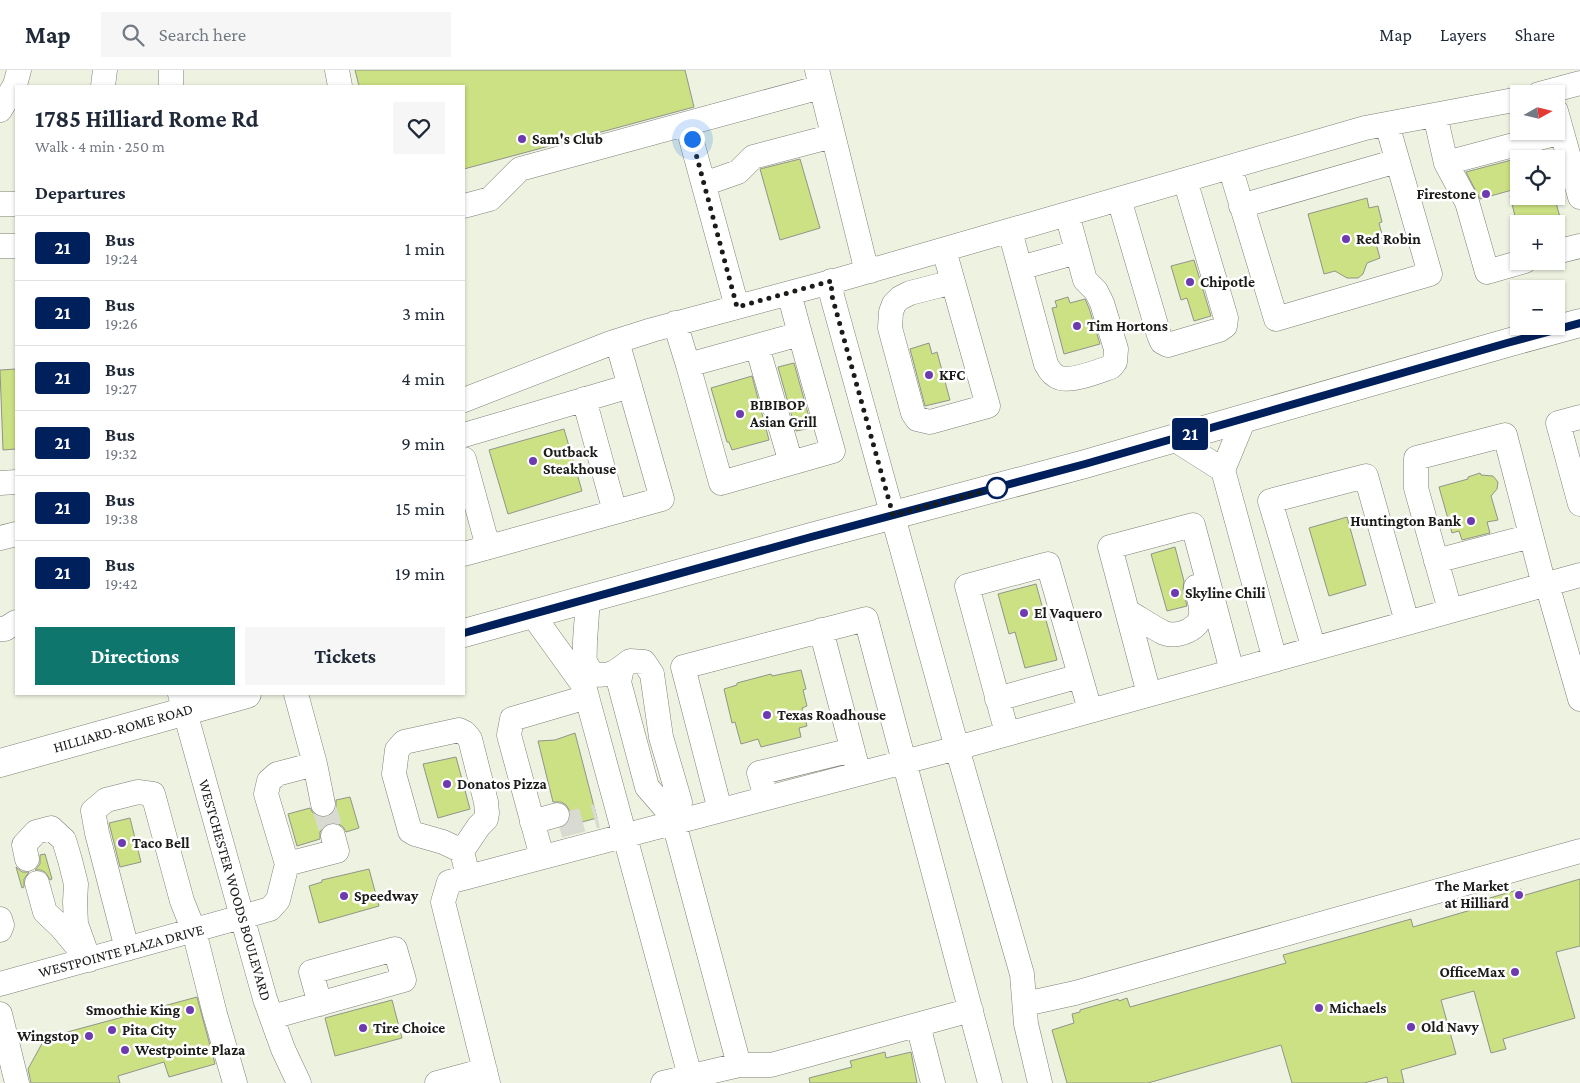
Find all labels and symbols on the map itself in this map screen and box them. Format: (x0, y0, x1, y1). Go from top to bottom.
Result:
north arrow (1510, 85, 1565, 140)
your location (680, 127, 705, 152)
place label: Sam's Club (532, 131, 603, 147)
marker: Sam's Club (516, 133, 528, 145)
place label: Firestone (1417, 186, 1476, 202)
marker: Firestone (1480, 188, 1492, 200)
place label: Red Robin (1356, 231, 1421, 247)
marker: Red Robin (1340, 233, 1352, 245)
place label: Chipotle (1200, 274, 1255, 290)
marker: Chipotle (1184, 276, 1196, 288)
place label: Tim Hortons (1087, 318, 1168, 334)
marker: Tim Hortons (1071, 320, 1083, 332)
place label: KFC (939, 367, 965, 383)
marker: KFC (923, 369, 935, 381)
place label: BIBIBOP Asian Grill (749, 397, 818, 430)
marker: BIBIBOP Asian Grill (734, 408, 746, 420)
line badge: 21 (1168, 418, 1212, 450)
place label: Outback Steakhouse (543, 444, 616, 477)
marker: Outback Steakhouse (527, 455, 539, 467)
unlabelled marker (986, 477, 1008, 499)
place label: Huntington Bank (1350, 513, 1462, 529)
marker: Huntington Bank (1465, 515, 1477, 527)
place label: Skyline Chili (1185, 585, 1266, 601)
marker: Skyline Chili (1169, 587, 1181, 599)
place label: El Vaquero (1034, 605, 1102, 621)
marker: El Vaquero (1018, 607, 1030, 619)
street label: HILLIARD-ROME ROAD (51, 700, 195, 756)
place label: Texas Roadhouse (777, 707, 886, 723)
marker: Texas Roadhouse (761, 709, 773, 721)
place label: Donatos Pizza (457, 776, 548, 792)
street label: WESTCHESTER WOODS BOULEVARD (196, 777, 274, 1003)
marker: Donatos Pizza (441, 778, 453, 790)
place label: Taco Bell (132, 835, 190, 851)
marker: Taco Bell (116, 837, 128, 849)
place label: The Market at Hilliard (1435, 878, 1510, 911)
place label: Speedway (354, 888, 419, 904)
marker: The Market at Hilliard (1513, 889, 1525, 901)
marker: Speedway (338, 890, 350, 902)
street label: WESTPOINTE PLAZA DRIVE (37, 921, 205, 981)
place label: OfficeMax (1439, 964, 1505, 980)
marker: OfficeMax (1509, 966, 1521, 978)
place label: Michaels (1329, 1000, 1386, 1016)
place label: Smoothie King (86, 1002, 180, 1018)
marker: Michaels (1313, 1002, 1325, 1014)
marker: Smoothie King (184, 1004, 196, 1016)
place label: Old Navy (1421, 1019, 1479, 1035)
place label: Tire Choice (373, 1020, 445, 1036)
marker: Old Navy (1405, 1021, 1417, 1033)
place label: Pita City (122, 1022, 177, 1038)
marker: Tire Choice (357, 1022, 369, 1034)
marker: Pita City (106, 1024, 118, 1036)
place label: Wingstop (16, 1028, 79, 1044)
marker: Wingstop (83, 1030, 95, 1042)
place label: Westpointe Plaza (134, 1042, 246, 1058)
marker: Westpointe Plaza (119, 1044, 131, 1056)

